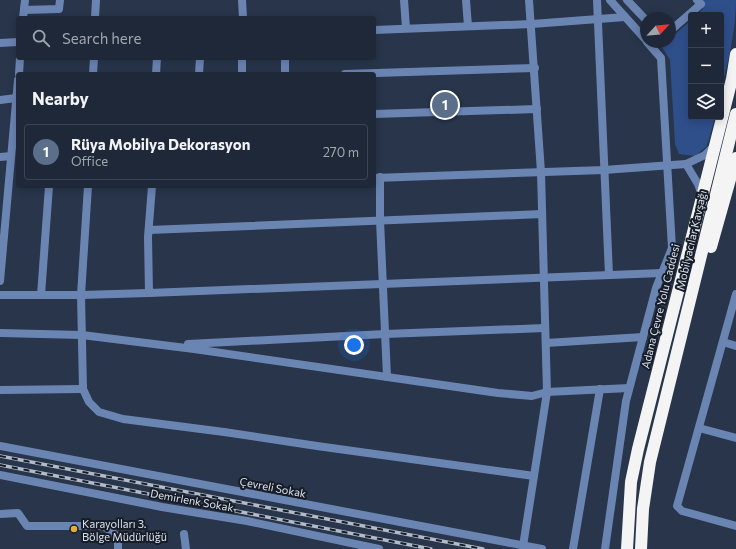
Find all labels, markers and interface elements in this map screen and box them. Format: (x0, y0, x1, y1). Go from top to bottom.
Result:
north arrow (640, 12, 676, 48)
map controls (688, 12, 724, 120)
button: + (688, 12, 724, 48)
search box (16, 16, 376, 60)
icon: search (30, 27, 52, 49)
text: Search here (62, 29, 141, 47)
button: − (688, 48, 724, 84)
button: layers (688, 84, 724, 120)
text: Nearby (32, 88, 89, 109)
pin: 1 (432, 90, 458, 120)
text: Rüya Mobilya Dekorasyon (71, 135, 250, 153)
text: 1 (43, 144, 49, 160)
text: 270 m (323, 144, 359, 160)
text: Office (71, 153, 108, 169)
street label: Mobilyacılar Kavşağı (673, 189, 709, 291)
street label: Adana Çevre Yolu Caddesi (638, 242, 682, 370)
your location (344, 335, 364, 355)
street label: Çevreli Sokak (239, 474, 307, 500)
street label: Demirlenk Sokak (149, 486, 235, 514)
place label: Karayolları 3. Bölge Müdürlüğü (82, 517, 167, 543)
marker: Karayolları 3. Bölge Müdürlüğü (69, 524, 79, 534)

